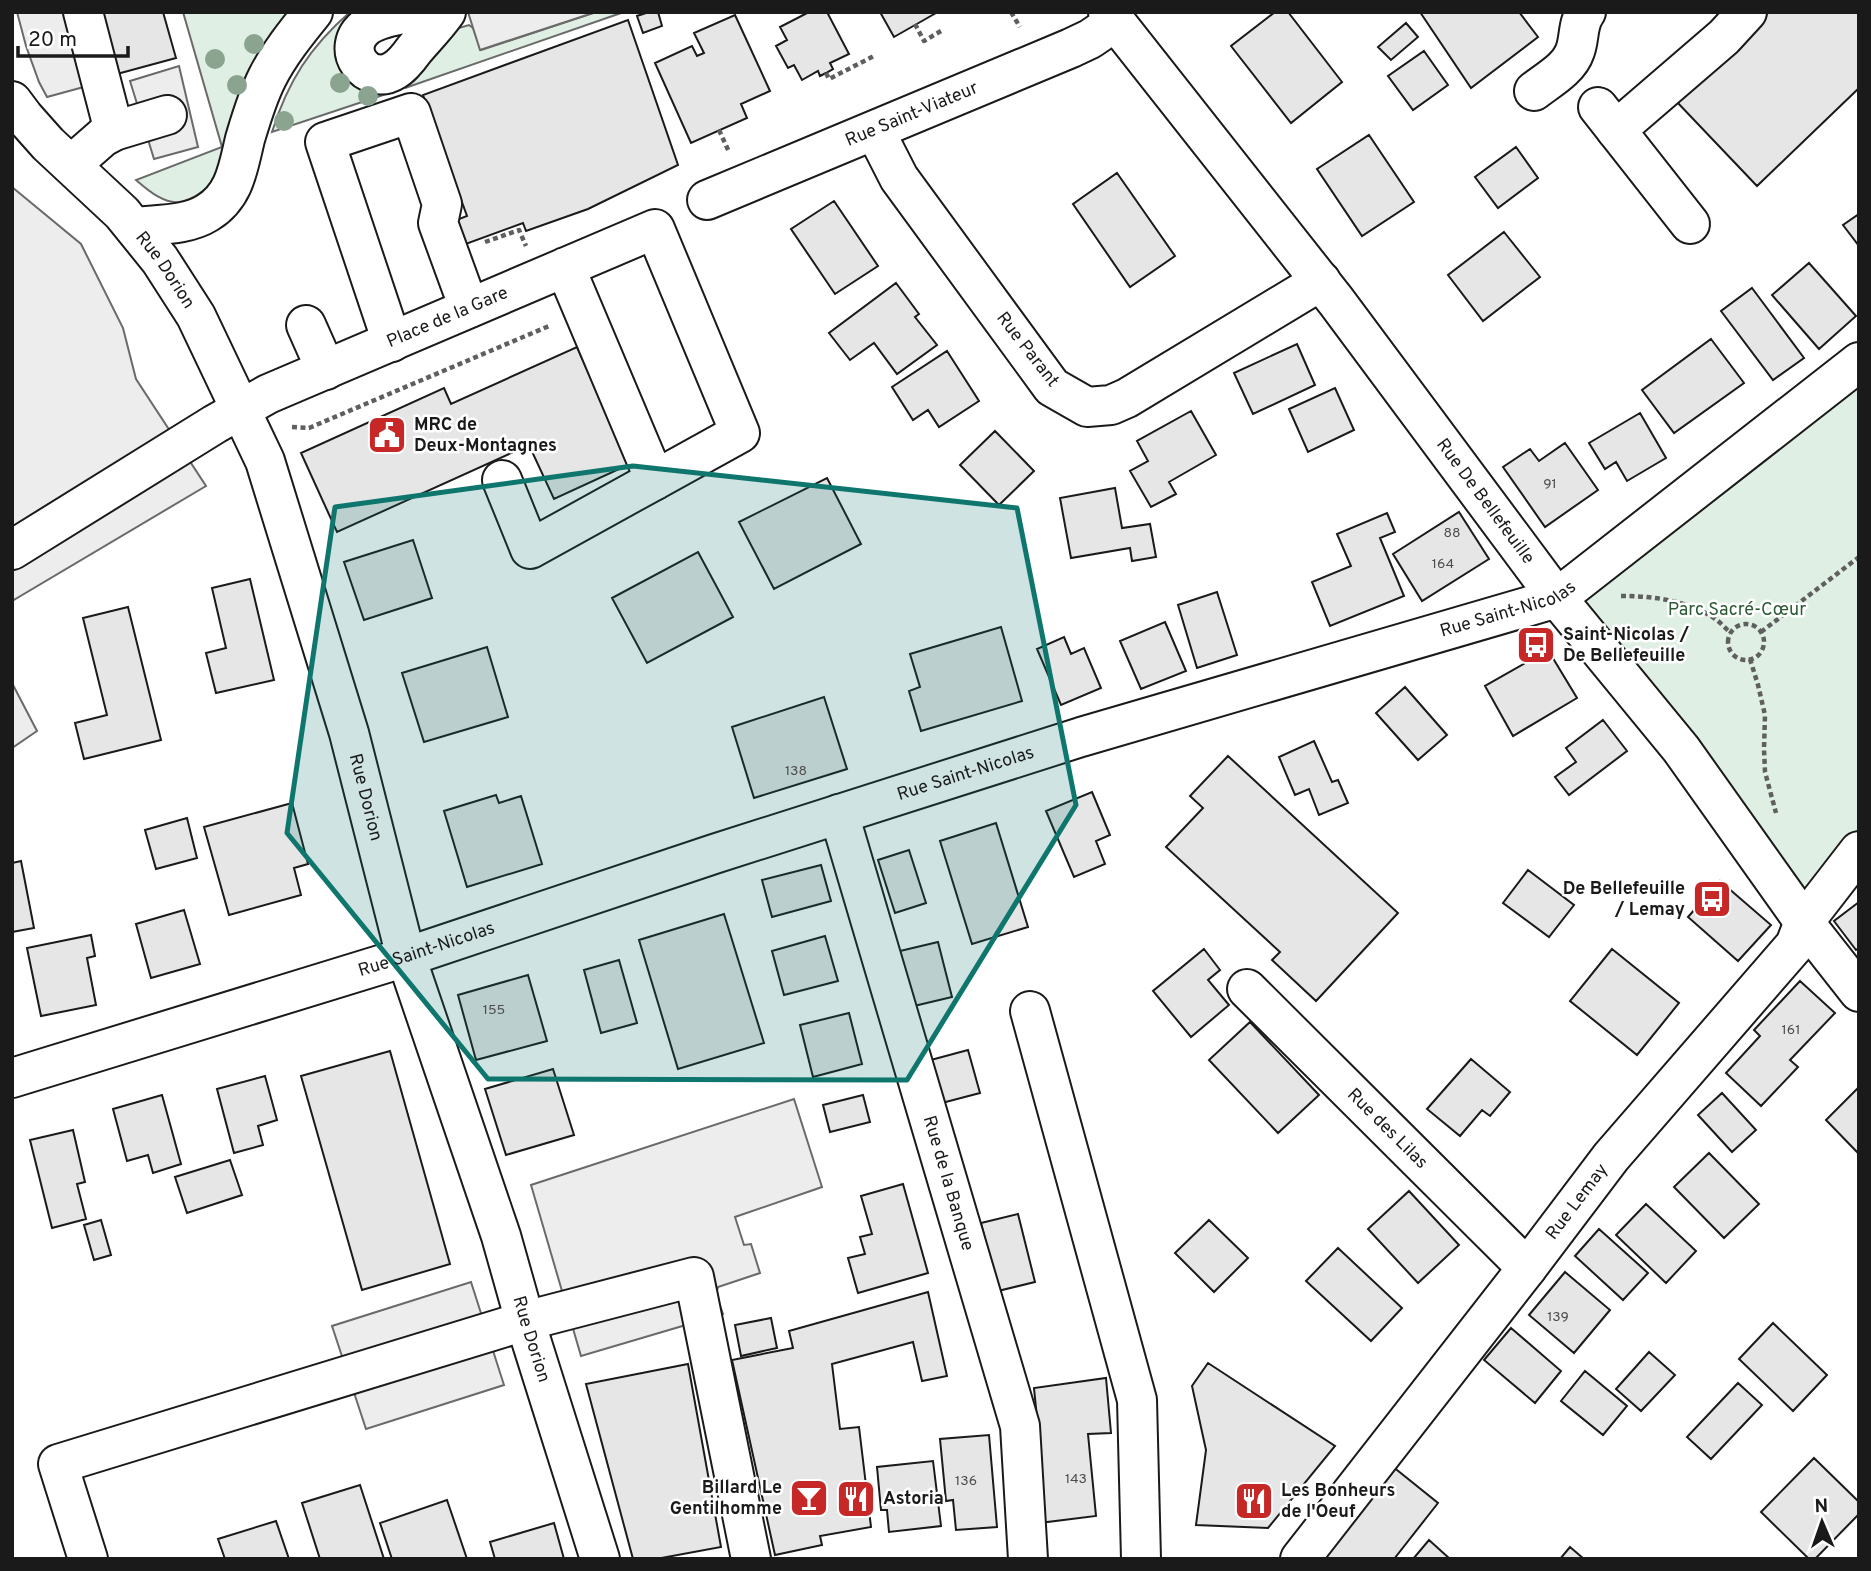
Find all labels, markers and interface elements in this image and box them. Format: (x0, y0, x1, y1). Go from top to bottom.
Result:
scale bar (18, 14, 128, 58)
text: 20 m (28, 27, 77, 54)
street label: Rue Saint-Viateur (842, 77, 982, 152)
street label: Rue Dorion (130, 227, 200, 313)
street label: Place de la Gare (383, 281, 512, 353)
street label: Rue Parant (990, 308, 1064, 392)
public building icon: MRC de Deux-Montagnes (366, 414, 408, 456)
place label: MRC de Deux-Montagnes (414, 414, 557, 458)
street label: Rue De Bellefeuille (1431, 434, 1540, 569)
house number: 91 (1543, 476, 1557, 493)
house number: 88 (1443, 525, 1461, 542)
house number: 164 (1432, 556, 1454, 573)
street label: Rue Saint-Nicolas (1437, 576, 1581, 643)
park label: Parc Sacré-Cœur (1668, 599, 1806, 622)
bus stop icon: Saint-Nicolas / De Bellefeuille (1515, 624, 1557, 666)
place label: Saint-Nicolas / De Bellefeuille (1563, 624, 1690, 668)
street label: Rue Saint-Nicolas (894, 741, 1037, 806)
street label: Rue Dorion (343, 751, 388, 844)
house number: 138 (785, 763, 807, 780)
place label: De Bellefeuille / Lemay (1563, 878, 1685, 922)
bus stop icon: De Bellefeuille / Lemay (1691, 878, 1733, 920)
street label: Rue Saint-Nicolas (355, 917, 498, 983)
house number: 155 (483, 1002, 505, 1019)
house number: 161 (1782, 1022, 1800, 1039)
street label: Rue des Lilas (1342, 1083, 1433, 1174)
street label: Rue de la Banque (917, 1113, 979, 1254)
street label: Rue Lemay (1541, 1159, 1613, 1245)
street label: Rue Dorion (507, 1293, 555, 1385)
house number: 139 (1547, 1309, 1569, 1326)
house number: 143 (1065, 1471, 1087, 1488)
house number: 136 (955, 1473, 977, 1490)
place label: Billard Le Gentilhomme (670, 1477, 782, 1521)
bar icon: Billard Le Gentilhomme (788, 1477, 830, 1519)
restaurant icon: Astoria (835, 1478, 877, 1520)
restaurant icon: Les Bonheurs de l'Oeuf (1233, 1480, 1275, 1522)
place label: Les Bonheurs de l'Oeuf (1281, 1480, 1395, 1524)
north arrow (1787, 1487, 1857, 1557)
place label: Astoria (883, 1488, 944, 1511)
text: N (1814, 1495, 1829, 1519)

